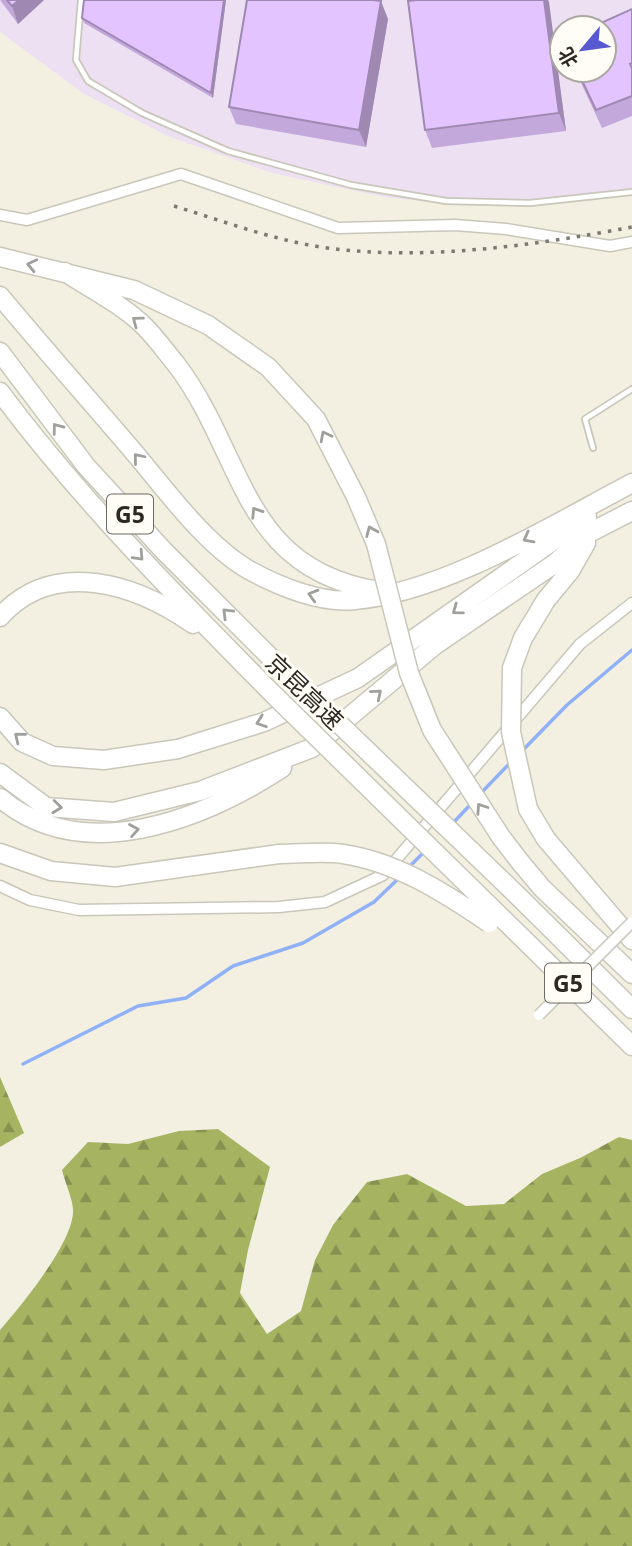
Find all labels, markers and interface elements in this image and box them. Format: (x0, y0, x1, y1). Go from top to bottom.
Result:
north arrow (548, 14, 618, 84)
text: 北 (552, 43, 584, 72)
one-way arrow (26, 259, 38, 273)
one-way arrow (132, 317, 145, 330)
one-way arrow (52, 423, 65, 435)
one-way arrow (319, 431, 333, 443)
one-way arrow (134, 453, 146, 466)
road number: G5 (107, 494, 153, 534)
one-way arrow (251, 507, 264, 520)
one-way arrow (365, 526, 379, 538)
one-way arrow (523, 529, 535, 543)
one-way arrow (130, 548, 143, 561)
one-way arrow (308, 588, 320, 603)
one-way arrow (452, 602, 465, 614)
one-way arrow (222, 609, 235, 622)
street label: 京昆高速 (259, 646, 351, 736)
one-way arrow (369, 690, 382, 702)
one-way arrow (255, 714, 267, 728)
one-way arrow (15, 733, 27, 746)
one-way arrow (51, 800, 63, 815)
one-way arrow (477, 803, 489, 816)
one-way arrow (128, 823, 140, 838)
road number: G5 (545, 964, 591, 1002)

